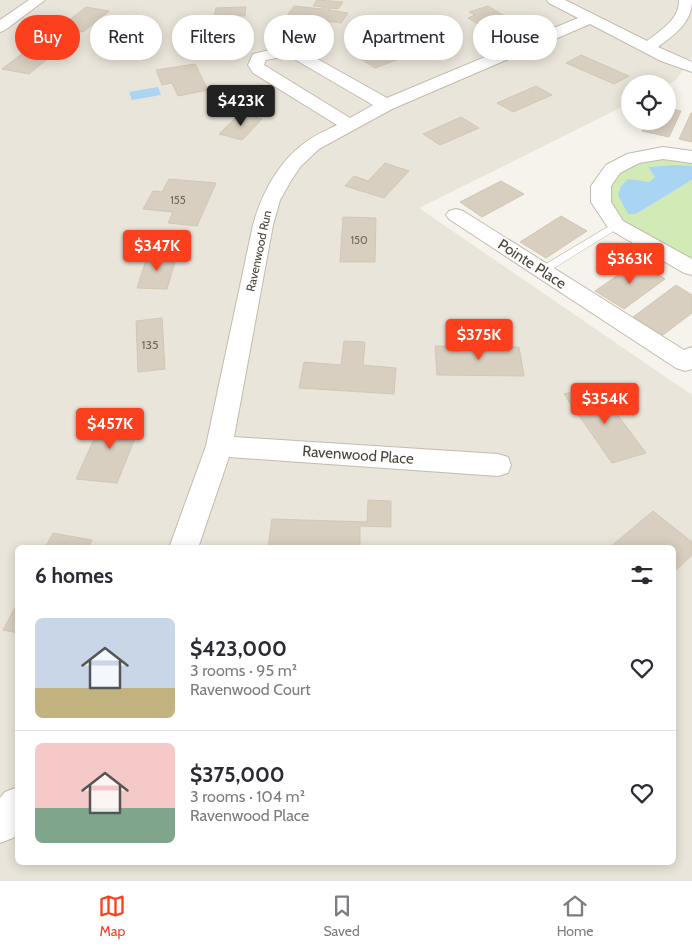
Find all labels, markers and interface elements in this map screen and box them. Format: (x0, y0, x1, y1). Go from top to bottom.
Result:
chip: Buy (15, 15, 80, 60)
chip: Rent (90, 15, 162, 60)
chip: Filters (172, 15, 254, 60)
chip: New (264, 15, 334, 60)
chip: Apartment (344, 15, 463, 60)
chip: House (473, 15, 557, 60)
map controls (621, 75, 676, 130)
button: locate (621, 75, 676, 130)
pin: $423K (206, 84, 276, 127)
text: $423K (218, 91, 264, 110)
house number: 155 (170, 193, 186, 207)
street label: Ravenwood Run (243, 209, 274, 293)
pin: $347K (122, 230, 192, 272)
house number: 150 (350, 233, 368, 247)
street label: Pointe Place (494, 235, 570, 293)
text: $347K (134, 236, 180, 255)
pin: $363K (595, 242, 665, 285)
text: $363K (607, 249, 653, 268)
pin: $375K (444, 318, 514, 361)
text: $375K (457, 325, 501, 344)
house number: 135 (142, 337, 158, 352)
pin: $354K (570, 382, 640, 425)
text: $354K (582, 389, 628, 408)
pin: $457K (75, 408, 145, 450)
text: $457K (87, 414, 133, 433)
street label: Ravenwood Place (302, 442, 415, 468)
icon: filters (628, 561, 656, 589)
text: 6 homes (35, 563, 113, 588)
text: $423,000 (190, 636, 287, 661)
icon: home (75, 638, 135, 698)
icon: heart (628, 654, 656, 682)
text: 3 rooms · 95 m² (190, 661, 297, 680)
text: Ravenwood Court (190, 680, 311, 699)
text: $375,000 (190, 762, 285, 787)
icon: home (75, 763, 135, 823)
icon: heart (628, 779, 656, 807)
text: 3 rooms · 104 m² (190, 787, 305, 806)
text: Ravenwood Place (190, 806, 309, 825)
tab: Map (98, 892, 126, 940)
tab: Saved (323, 892, 360, 940)
tab: Home (557, 892, 594, 940)

